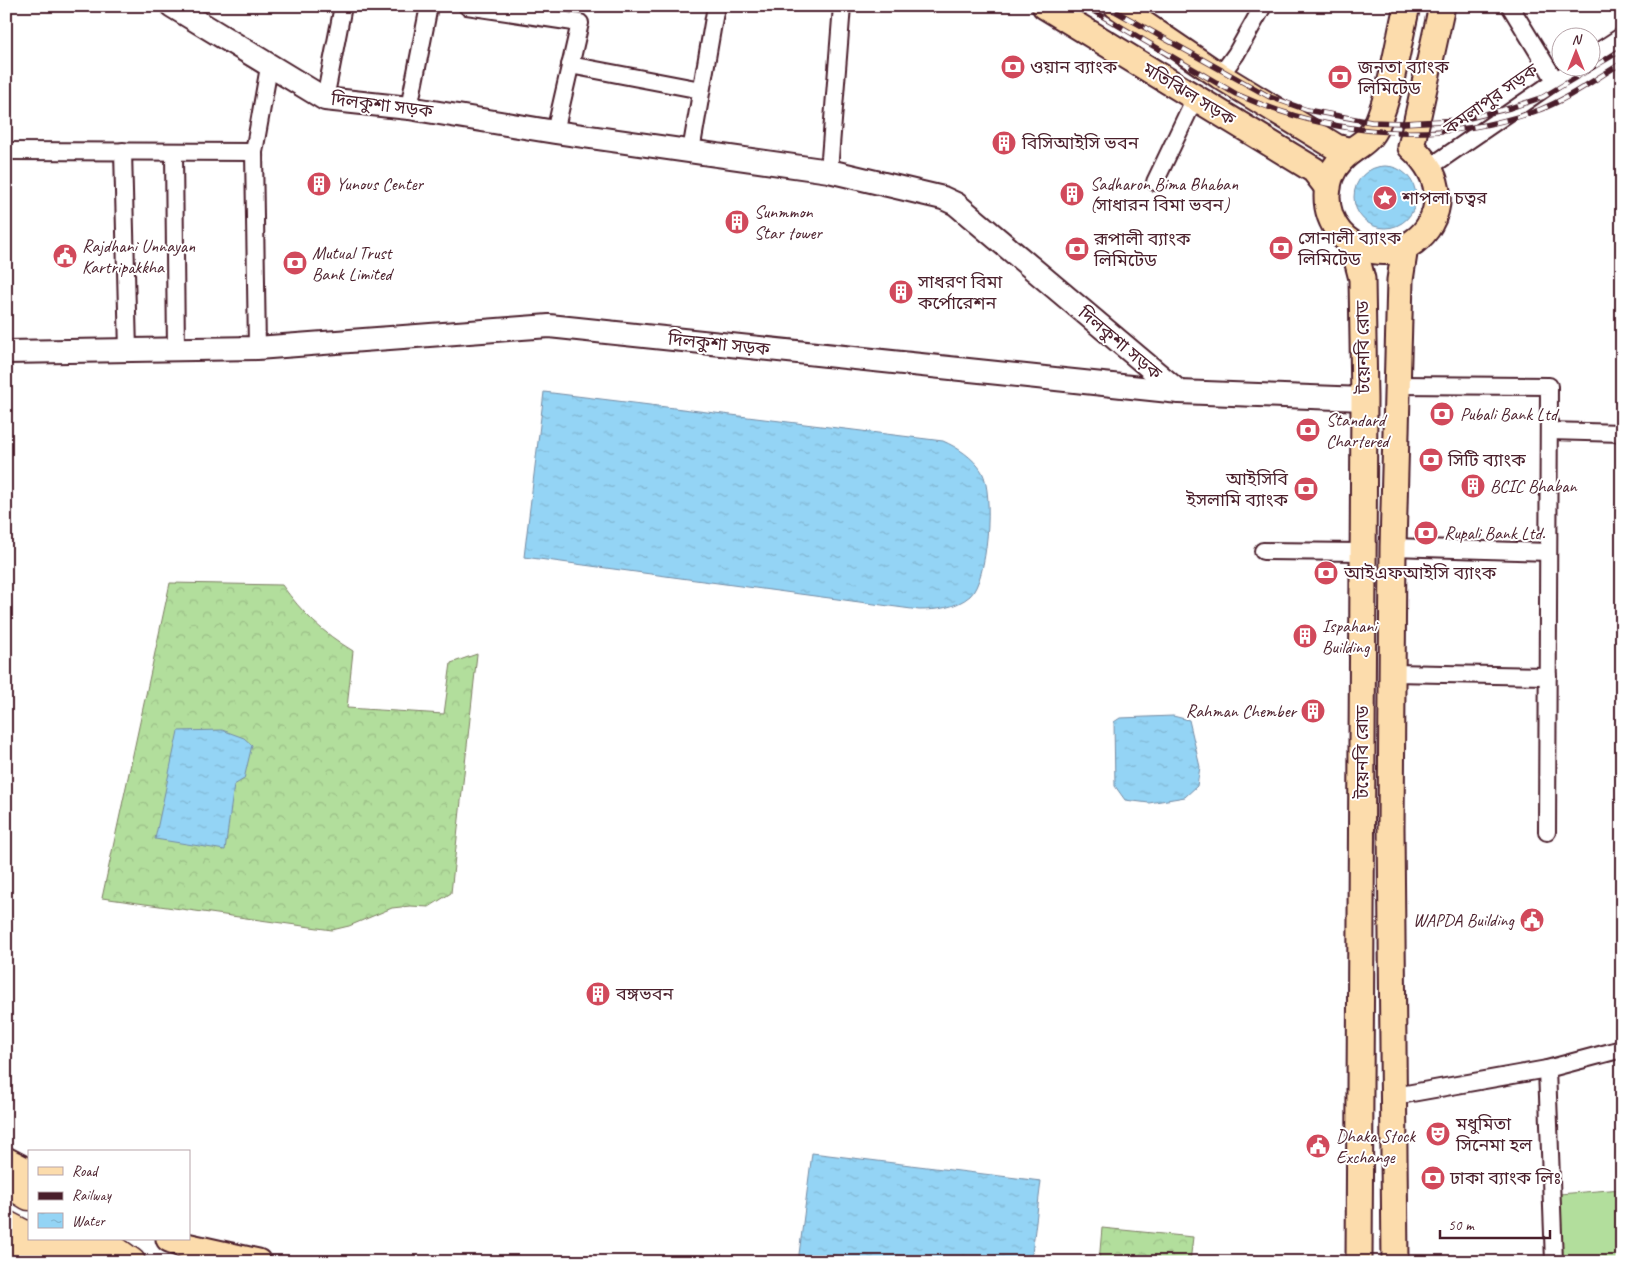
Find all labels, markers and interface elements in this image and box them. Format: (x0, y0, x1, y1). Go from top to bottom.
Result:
north arrow (1550, 28, 1600, 78)
text: N (1572, 31, 1583, 48)
bank icon: ওয়ান ব্যাংক (1000, 54, 1026, 80)
place label: ওয়ান ব্যাংক (1030, 56, 1118, 78)
place label: জনতা ব্যাংক লিমিটেড (1357, 56, 1449, 99)
street label: মতিঝিল সড়ক (1138, 57, 1240, 130)
street label: কমলাপুর সড়ক (1439, 58, 1543, 140)
bank icon: জনতা ব্যাংক লিমিটেড (1327, 64, 1353, 90)
street label: দিলকুশা সড়ক (329, 88, 435, 122)
building icon: বিসিআইসি ভবন (991, 130, 1017, 156)
place label: বিসিআইসি ভবন (1021, 132, 1140, 154)
building icon: Yunous Center (306, 171, 332, 197)
place label: Yunous Center (336, 173, 425, 195)
place label: Sadharon Bima Bhaban (সাধারন বিমা ভবন) (1090, 173, 1239, 216)
building icon: Sadharon Bima Bhaban (সাধারন বিমা ভবন) (1059, 181, 1085, 207)
place icon: শাপলা চত্বর (1372, 185, 1398, 211)
place label: শাপলা চত্বর (1401, 187, 1487, 209)
place label: Sunmmon Star tower (754, 201, 823, 244)
building icon: Sunmmon Star tower (724, 209, 750, 235)
place label: সোনালী ব্যাংক লিমিটেড (1297, 227, 1402, 270)
place label: রূপালী ব্যাংক লিমিটেড (1093, 228, 1191, 271)
place label: Rajdhani Unnayan Kartripakkha (82, 235, 196, 278)
bank icon: সোনালী ব্যাংক লিমিটেড (1268, 235, 1294, 261)
bank icon: রূপালী ব্যাংক লিমিটেড (1064, 236, 1090, 262)
place label: Mutual Trust Bank Limited (312, 242, 395, 285)
public building icon: Rajdhani Unnayan Kartripakkha (52, 243, 78, 269)
bank icon: Mutual Trust Bank Limited (282, 250, 308, 276)
place label: সাধরণ বিমা কর্পোরেশন (917, 271, 1003, 314)
building icon: সাধরণ বিমা কর্পোরেশন (888, 279, 914, 305)
street label: টয়েনবি রোড (1351, 300, 1375, 395)
street label: দিলকুশা সড়ক (1073, 301, 1167, 385)
street label: দিলকুশা সড়ক (666, 328, 772, 360)
bank icon: Pubali Bank Ltd (1429, 401, 1455, 427)
place label: Pubali Bank Ltd (1460, 403, 1560, 425)
place label: Standard Chartered (1326, 409, 1391, 452)
bank icon: Standard Chartered (1295, 417, 1321, 443)
bank icon: সিটি ব্যাংক (1418, 447, 1444, 473)
place label: সিটি ব্যাংক (1447, 449, 1526, 471)
place label: আইসিবি ইসলামি ব্যাংক (1185, 468, 1288, 511)
building icon: BCIC Bhaban (1460, 473, 1486, 499)
place label: BCIC Bhaban (1490, 475, 1578, 497)
bank icon: আইসিবি ইসলামি ব্যাংক (1293, 476, 1319, 502)
bank icon: Rupali Bank Ltd. (1413, 520, 1439, 546)
place label: Rupali Bank Ltd. (1444, 522, 1546, 544)
bank icon: আইএফআইসি ব্যাংক (1313, 560, 1339, 586)
place label: আইএফআইসি ব্যাংক (1343, 562, 1497, 584)
place label: Ispahani Building (1322, 615, 1379, 658)
building icon: Ispahani Building (1292, 623, 1318, 649)
building icon: Rahman Chember (1300, 698, 1326, 724)
place label: Rahman Chember (1186, 700, 1299, 722)
street label: টয়েনবি রোড (1351, 705, 1373, 800)
public building icon: WAPDA Building (1519, 907, 1545, 933)
place label: WAPDA Building (1413, 909, 1516, 931)
building icon: বঙ্গভবন (585, 981, 611, 1007)
place label: বঙ্গভবন (615, 983, 674, 1005)
place label: মধুমিতা সিনেমা হল (1455, 1113, 1533, 1156)
theatre icon: মধুমিতা সিনেমা হল (1425, 1121, 1451, 1147)
place label: Dhaka Stock Exchange (1336, 1125, 1416, 1168)
public building icon: Dhaka Stock Exchange (1305, 1133, 1331, 1159)
legend (28, 1150, 190, 1240)
text: Road (72, 1162, 99, 1181)
bank icon: ঢাকা ব্যাংক লিঃ (1420, 1165, 1446, 1191)
place label: ঢাকা ব্যাংক লিঃ (1449, 1167, 1561, 1189)
text: Railway (72, 1186, 113, 1205)
scale bar (1440, 1208, 1550, 1240)
text: Water (72, 1212, 106, 1231)
text: 50 m (1448, 1216, 1475, 1235)

